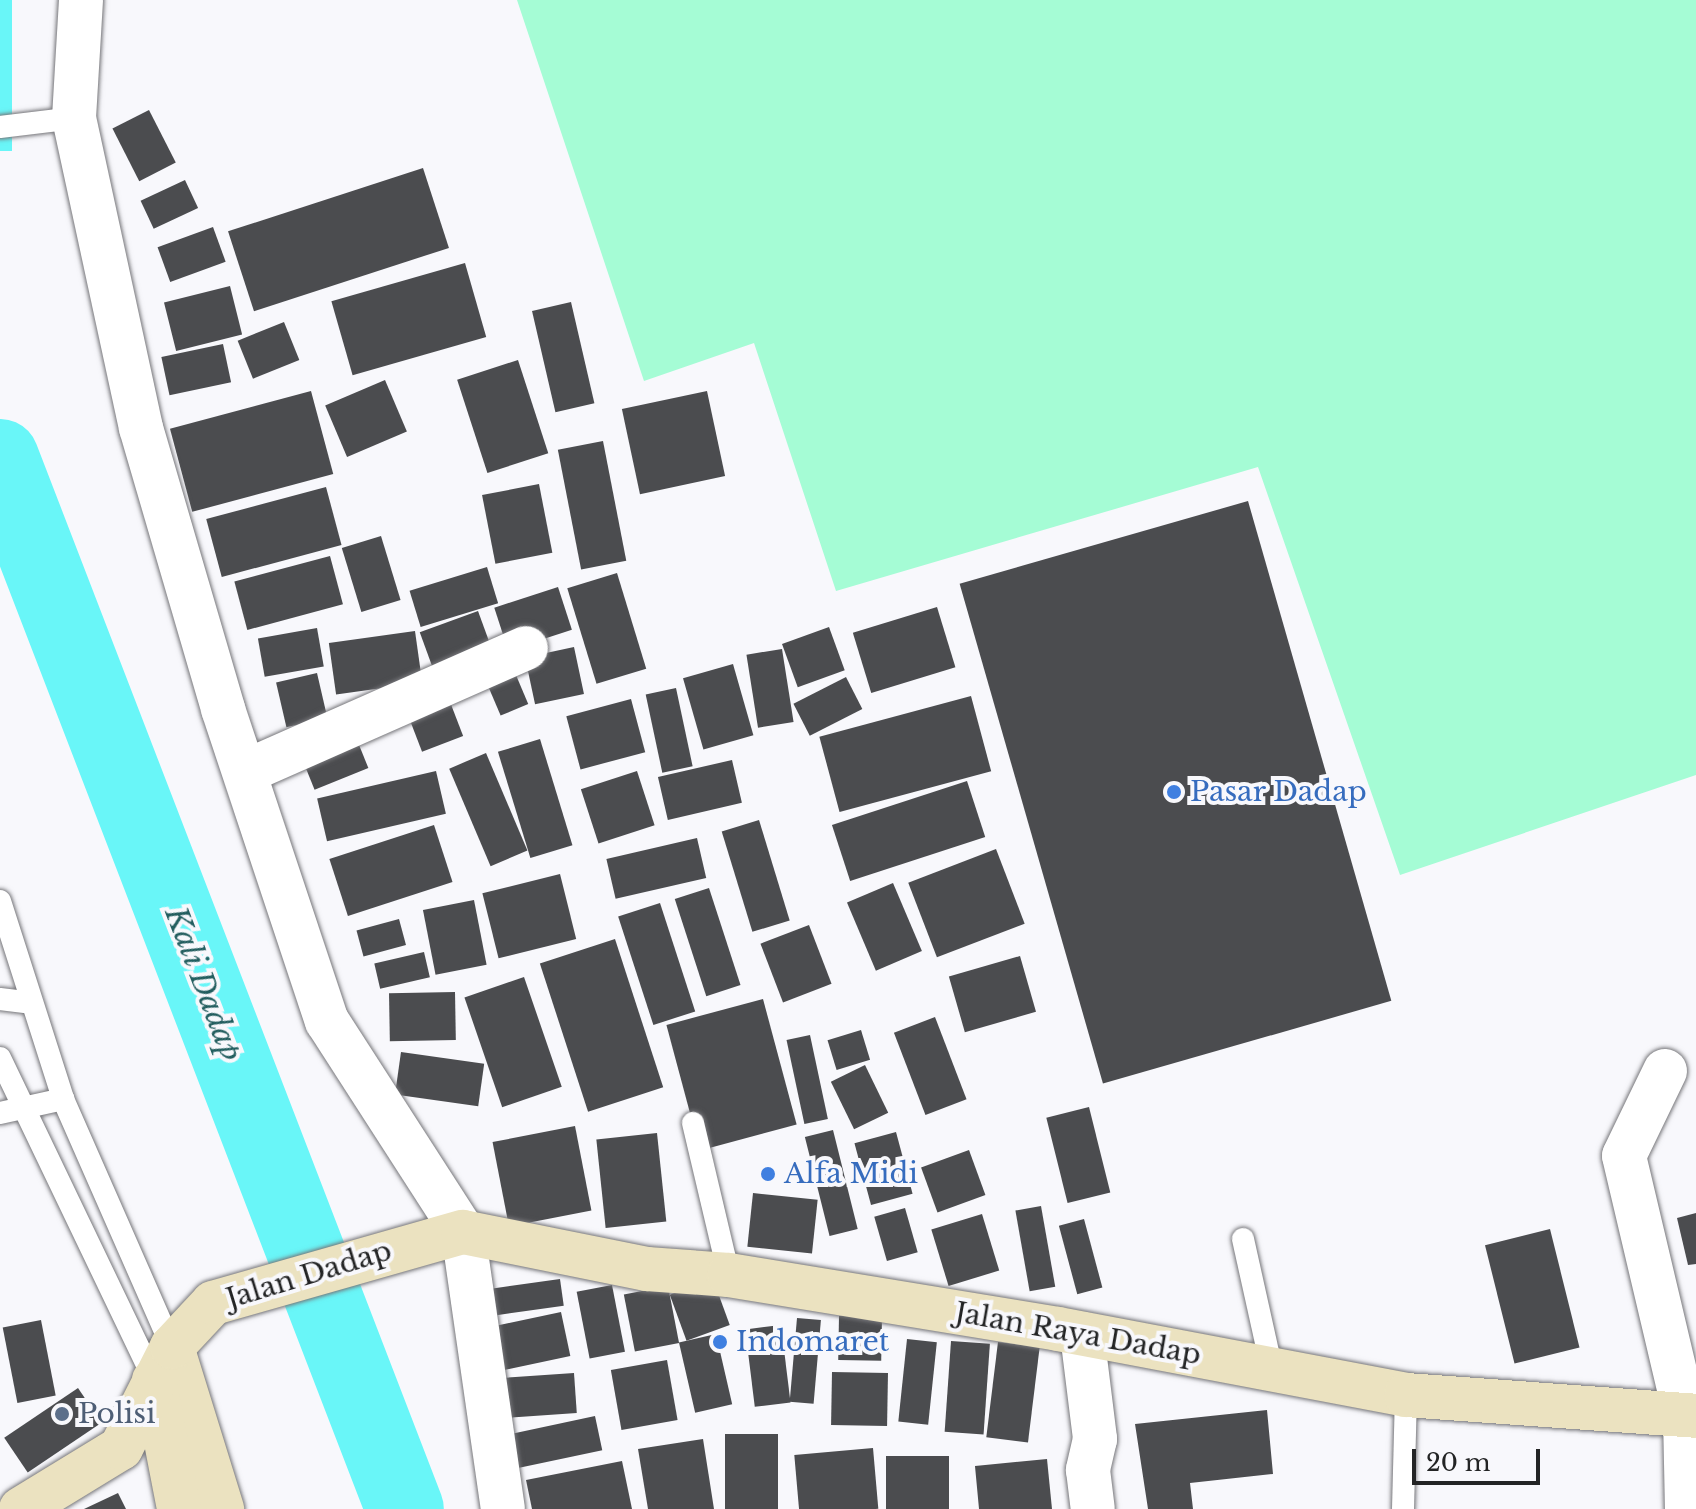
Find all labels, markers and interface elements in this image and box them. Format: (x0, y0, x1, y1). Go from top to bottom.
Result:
place label: Pasar Dadap (1190, 775, 1368, 809)
marker: Pasar Dadap (1165, 783, 1183, 801)
water label: Kali Dadap (157, 901, 249, 1067)
place label: Alfa Midi (784, 1157, 918, 1191)
marker: Alfa Midi (759, 1165, 777, 1183)
street label: Jalan Dadap (222, 1234, 396, 1316)
street label: Jalan Raya Dadap (952, 1296, 1204, 1372)
place label: Indomaret (736, 1325, 889, 1359)
marker: Indomaret (711, 1333, 729, 1351)
place label: Polisi (78, 1397, 156, 1431)
marker: Polisi (53, 1405, 71, 1423)
scale bar (1416, 1433, 1544, 1483)
text: 20 m (1426, 1448, 1491, 1477)

